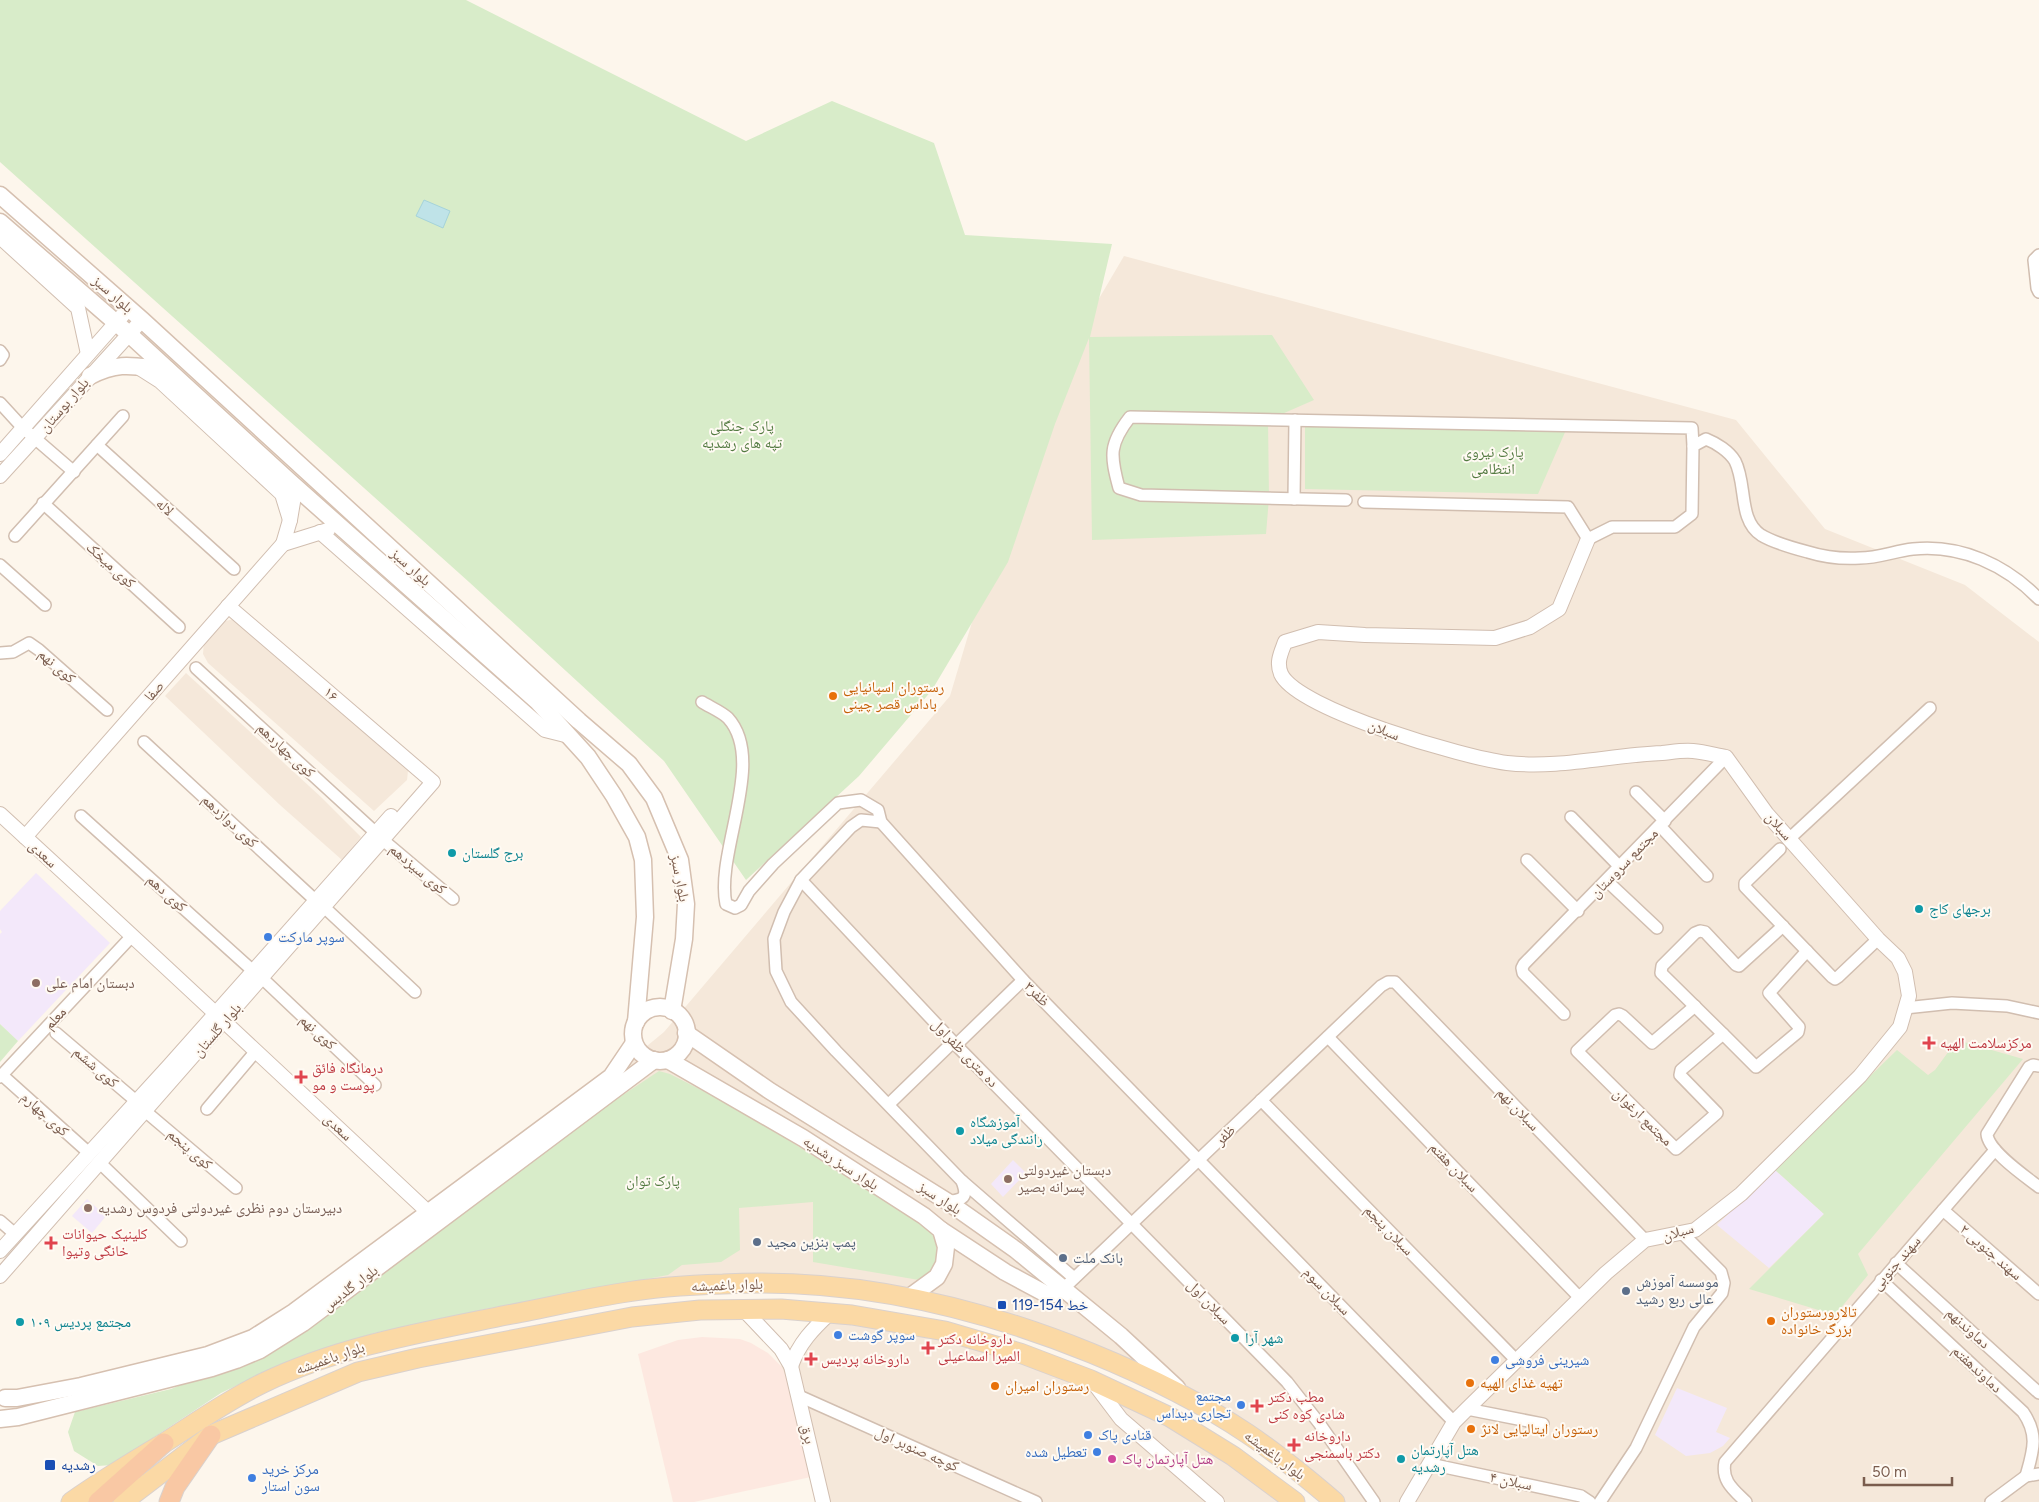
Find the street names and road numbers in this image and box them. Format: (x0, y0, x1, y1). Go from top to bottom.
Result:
street label: بلوار سبز (88, 271, 137, 317)
street label: بلوار بوستان (35, 374, 93, 437)
street label: لاله (152, 494, 178, 520)
street label: کوی میخک (82, 538, 139, 593)
street label: بلوار سبز (386, 544, 435, 590)
street label: کوی نهم (34, 645, 80, 688)
street label: صفا (140, 677, 168, 705)
street label: ۱۶ (320, 683, 342, 705)
street label: سبلان (1365, 716, 1402, 745)
street label: کوی چهاردهم (253, 719, 319, 782)
street label: کوی دوازدهم (197, 790, 262, 852)
street label: سبلان (1761, 808, 1796, 845)
street label: مجتمع سروستان (1586, 824, 1663, 902)
street label: سعدی (24, 836, 61, 872)
street label: کوی سیزدهم (385, 840, 450, 899)
street label: بلوار سبز (666, 852, 693, 903)
street label: کوی دهم (142, 870, 191, 916)
street label: ظفر۳ (1021, 977, 1053, 1011)
street label: بلوار گلستان (189, 999, 246, 1061)
street label: معلم (40, 1003, 71, 1034)
street label: کوی نهم (295, 1010, 340, 1054)
street label: ده متری ظفراول (927, 1015, 1002, 1092)
street label: کوی ششم (69, 1043, 122, 1092)
street label: سبلان نهم (1492, 1083, 1543, 1135)
street label: مجتمع ارغوان (1609, 1084, 1677, 1151)
street label: کوی چهارم (17, 1088, 73, 1141)
street label: سعدی (319, 1109, 356, 1145)
street label: ظفر (1210, 1121, 1239, 1150)
street label: کوی پنجم (163, 1125, 216, 1174)
street label: بلوار سبز رشدیه (800, 1132, 882, 1194)
street label: سبلان هفتم (1425, 1138, 1482, 1197)
street label: بلوار سبز (914, 1177, 965, 1219)
street label: سبلان پنجم (1360, 1201, 1418, 1260)
street label: سبلان (1660, 1219, 1696, 1246)
street label: سهند جنوبی ۲ (1956, 1220, 2026, 1285)
street label: سهند جنوبی (1868, 1232, 1925, 1295)
street label: بلوار گلدیس (319, 1261, 382, 1316)
street label: سبلان سوم (1299, 1263, 1354, 1320)
street label: بلوار باغمیشه (691, 1275, 763, 1295)
street label: سبلان اول (1183, 1276, 1235, 1329)
street label: دماوندنهم (1942, 1304, 1994, 1353)
street label: بلوار باغمیشه (293, 1338, 367, 1378)
street label: دماوندهفتم (1948, 1341, 2006, 1397)
street label: برق (796, 1422, 819, 1446)
street label: کوچه صنوبر اول (872, 1423, 962, 1476)
street label: بلوار باغمیشه (1241, 1426, 1309, 1484)
street label: سبلان ۴ (1488, 1468, 1534, 1495)

